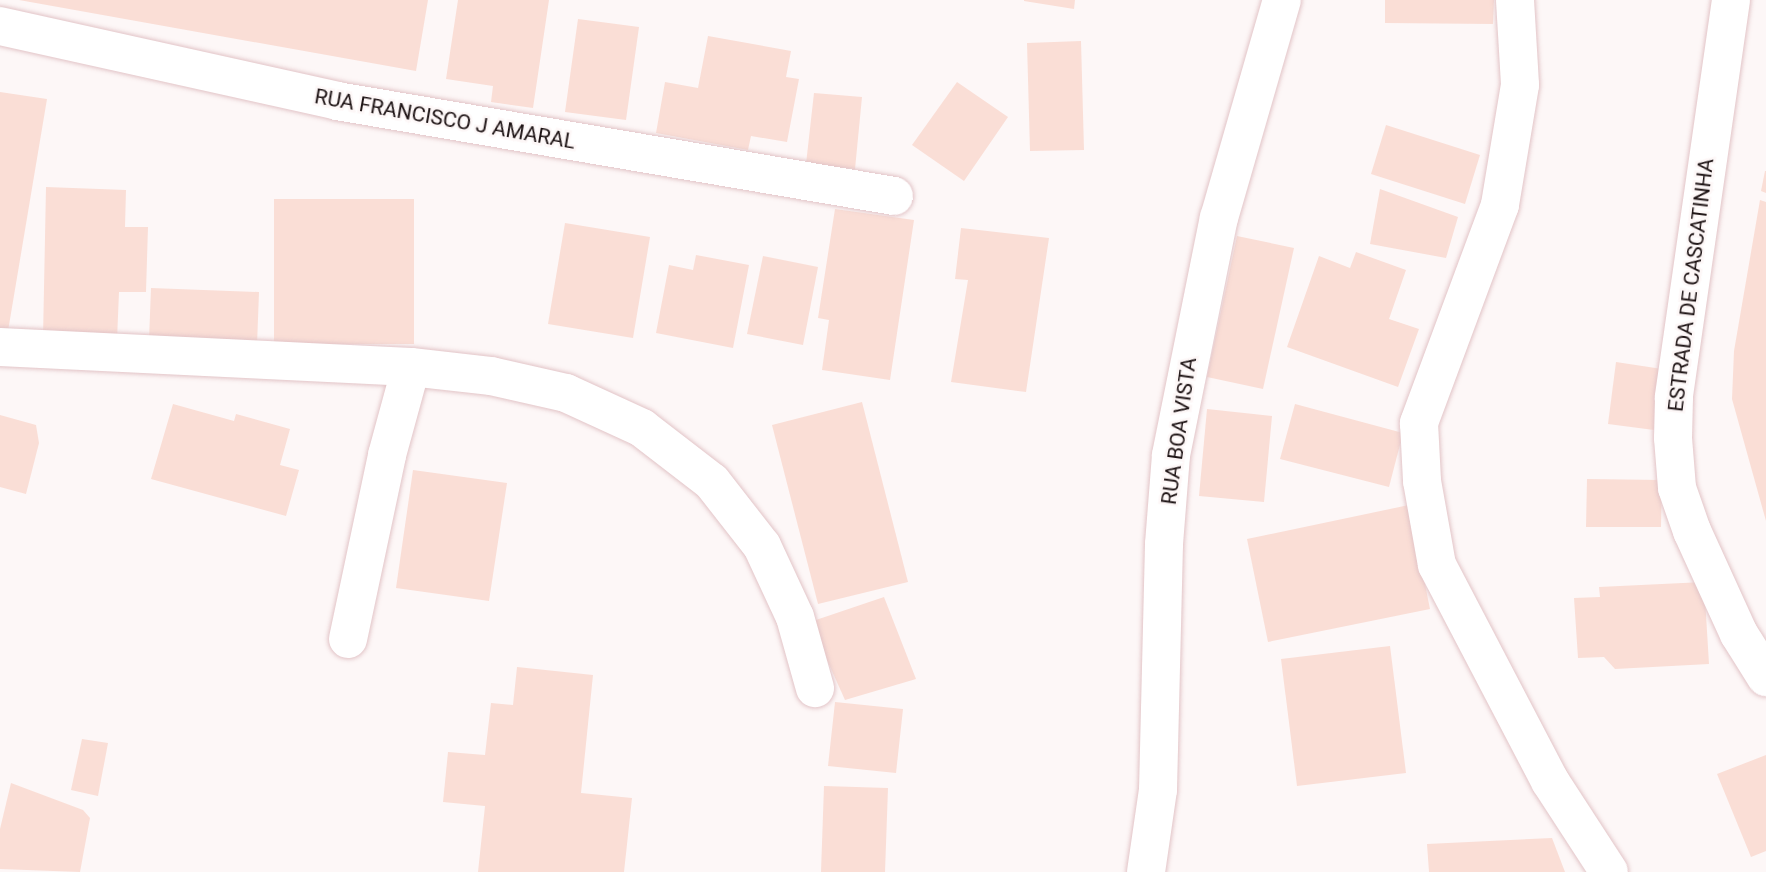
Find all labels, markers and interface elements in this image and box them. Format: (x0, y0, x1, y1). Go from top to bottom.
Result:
street label: RUA FRANCISCO J AMARAL (313, 84, 577, 154)
street label: ESTRADA DE CASCATINHA (1663, 157, 1719, 413)
street label: RUA BOA VISTA (1156, 356, 1202, 506)

